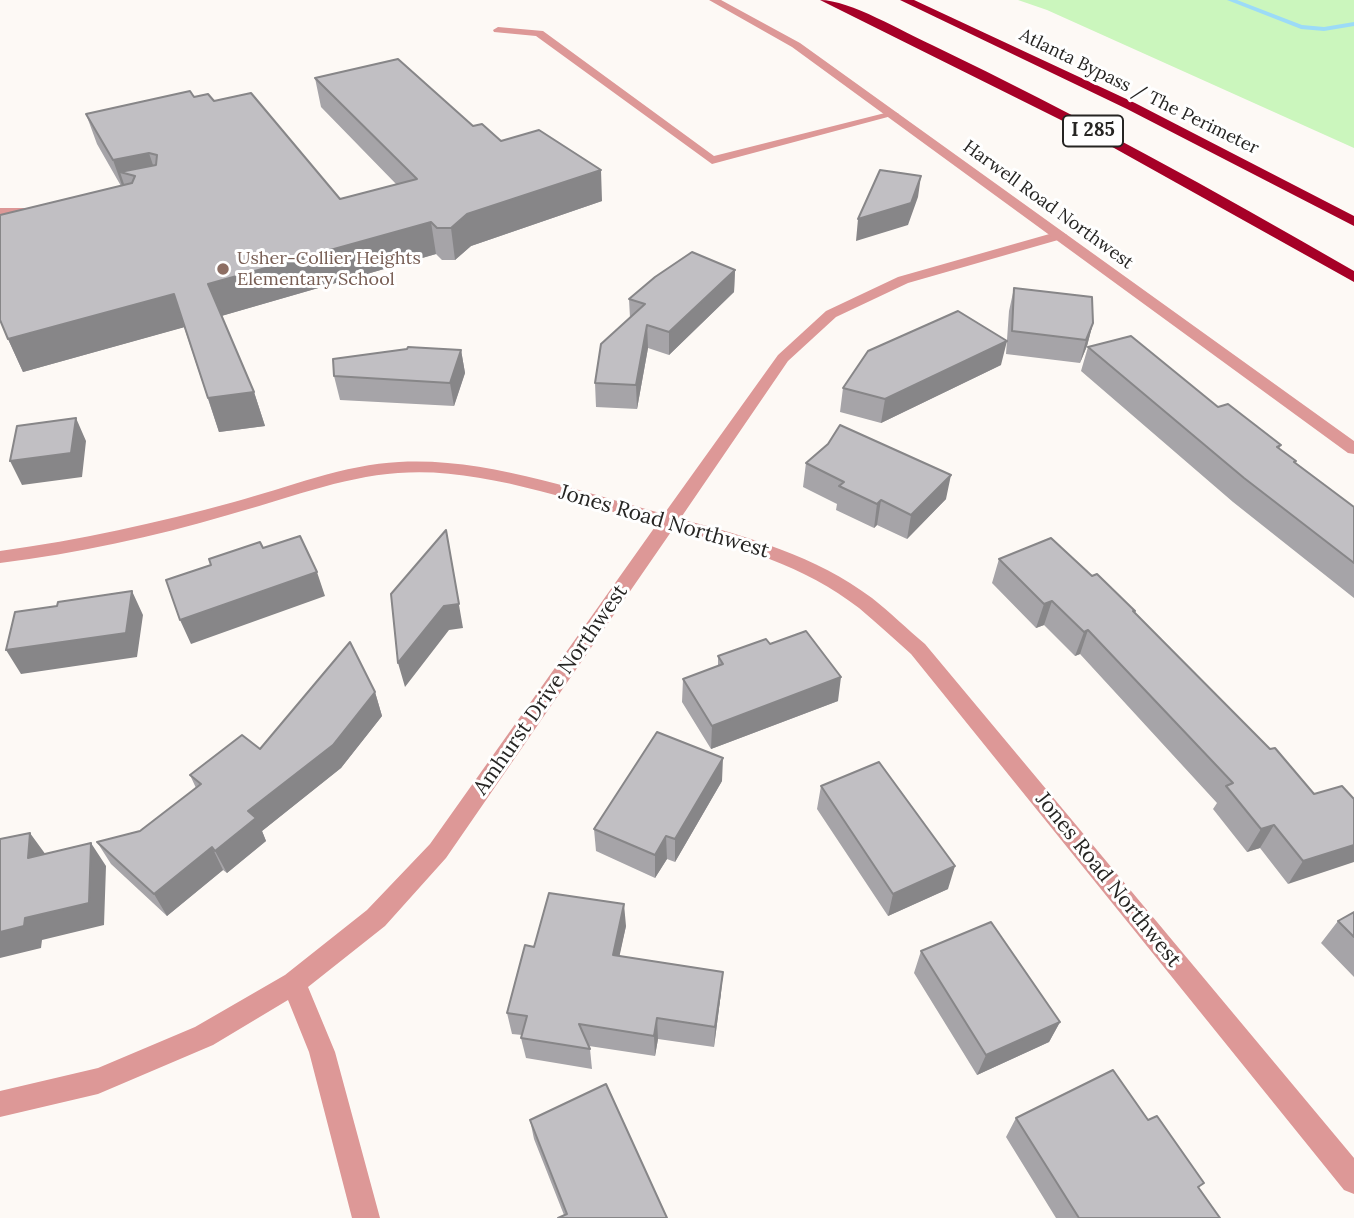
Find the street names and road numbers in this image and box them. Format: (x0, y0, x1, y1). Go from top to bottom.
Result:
street label: Atlanta Bypass / The Perimeter (1016, 25, 1262, 159)
road number: I 285 (1063, 116, 1123, 146)
street label: Harwell Road Northwest (959, 136, 1137, 274)
street label: Jones Road Northwest (556, 480, 772, 564)
street label: Amhurst Drive Northwest (469, 580, 633, 800)
street label: Jones Road Northwest (1030, 788, 1186, 972)

